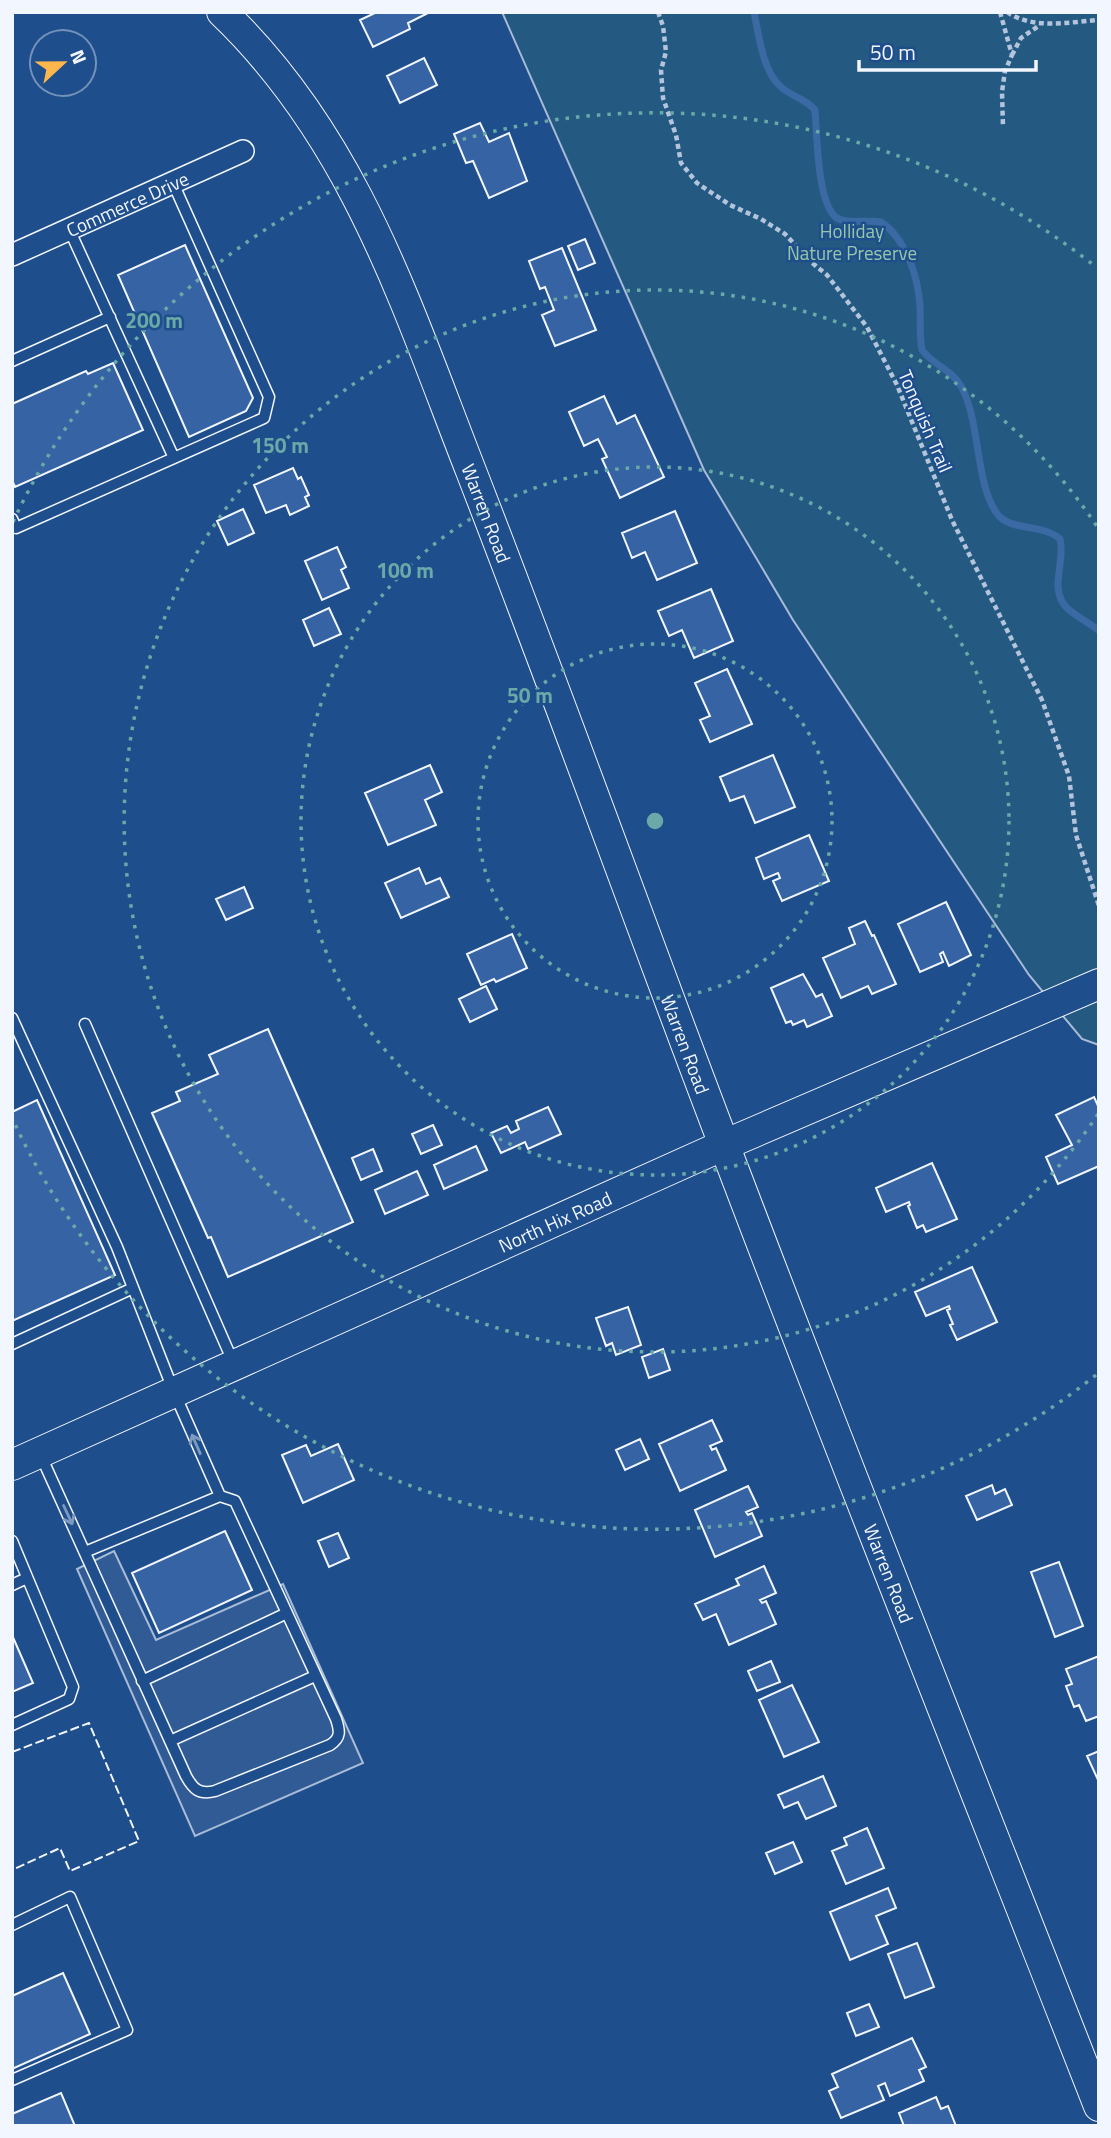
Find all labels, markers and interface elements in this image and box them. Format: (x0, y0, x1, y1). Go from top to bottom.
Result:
north arrow (28, 28, 98, 98)
scale bar (859, 28, 1036, 72)
text: 50 m (870, 36, 916, 68)
text: N (63, 45, 95, 68)
street label: Commerce Drive (61, 163, 193, 243)
park label: Holliday Nature Preserve (787, 216, 917, 267)
text: 200 m (125, 304, 183, 336)
street label: Tonquish Trail (891, 365, 961, 477)
text: 150 m (251, 429, 309, 461)
street label: Warren Road (455, 459, 519, 567)
text: 100 m (376, 554, 434, 586)
text: 50 m (507, 679, 553, 711)
centre of rings (643, 809, 667, 833)
street label: Warren Road (654, 990, 718, 1098)
street label: North Hix Road (493, 1183, 616, 1259)
one-way arrow (189, 1434, 203, 1455)
one-way arrow (62, 1504, 75, 1525)
street label: Warren Road (857, 1519, 922, 1627)

